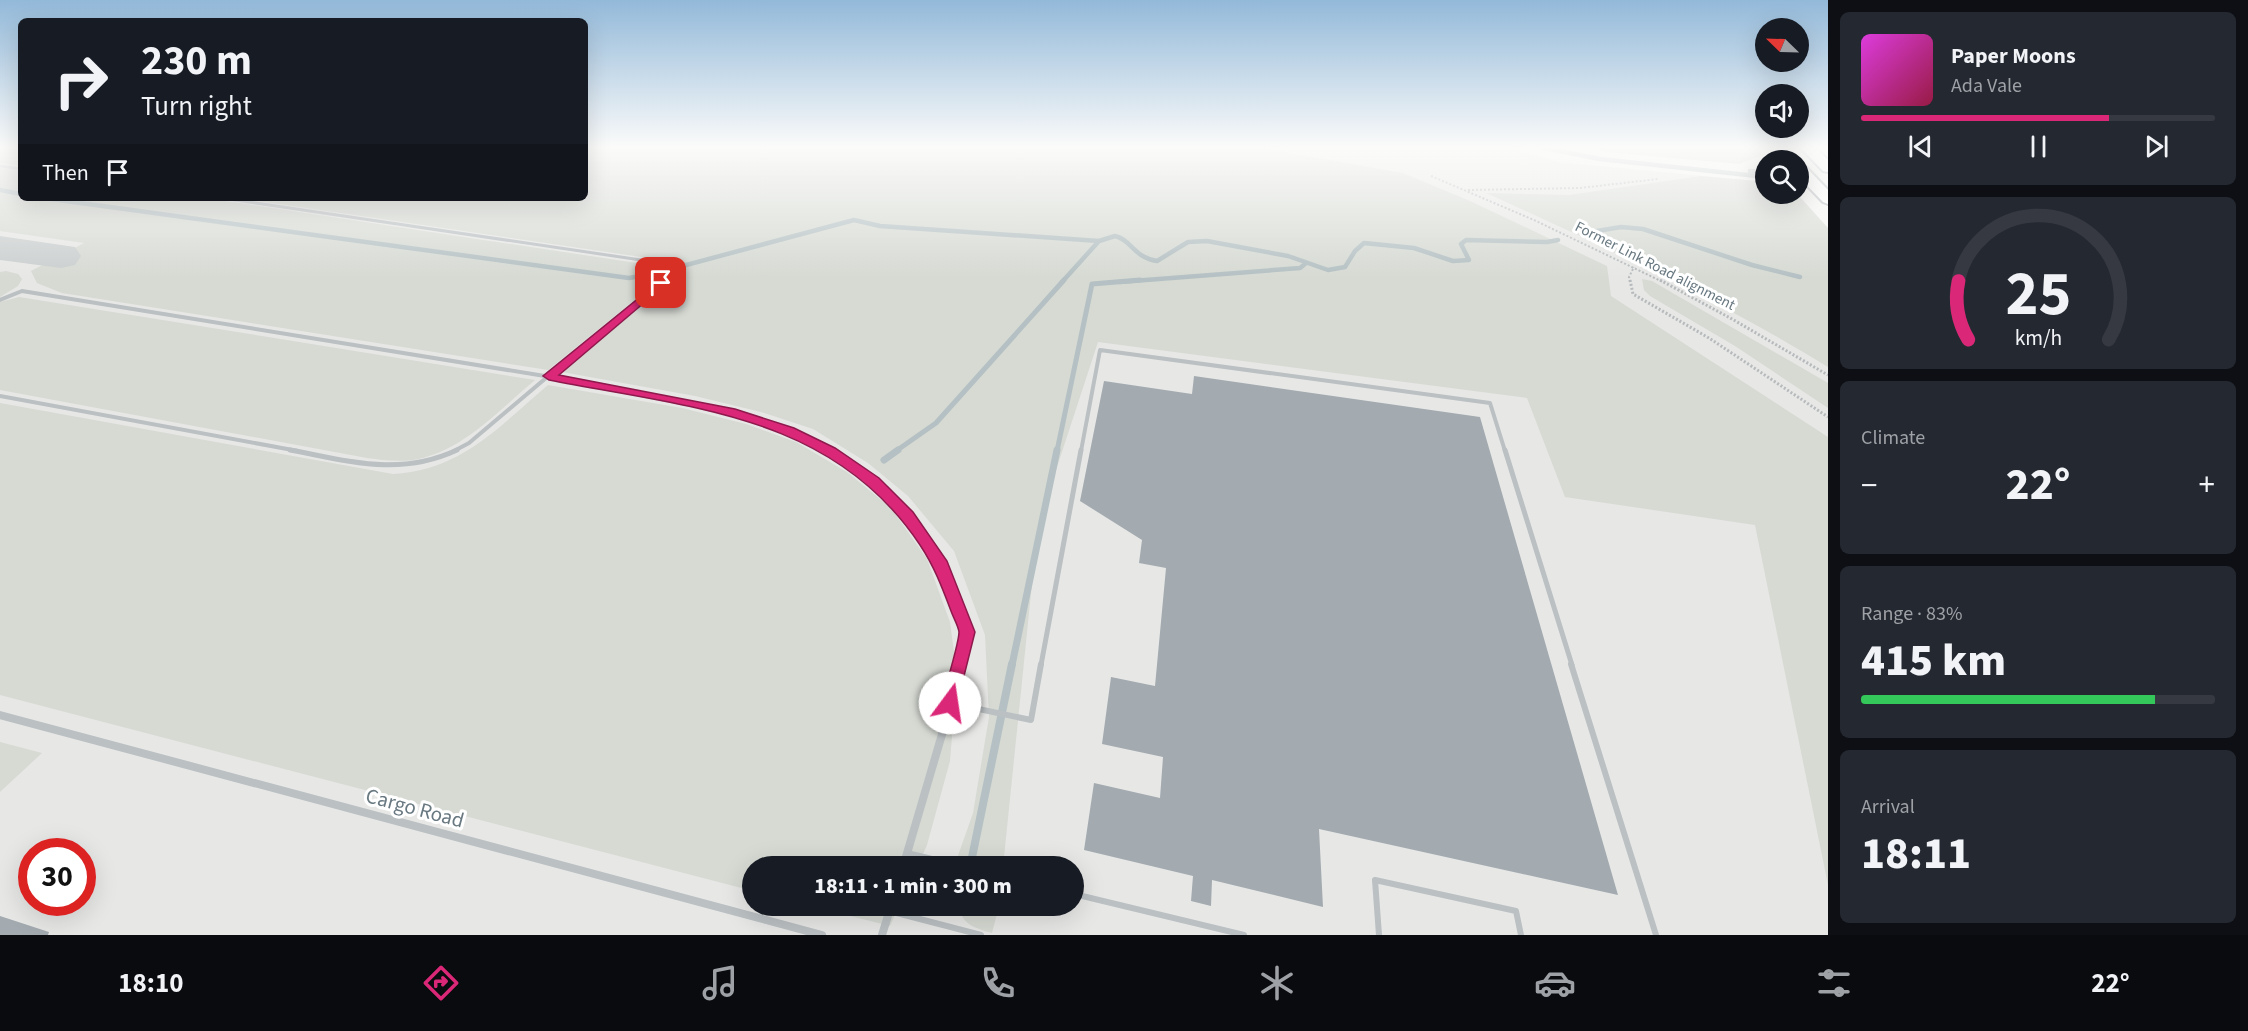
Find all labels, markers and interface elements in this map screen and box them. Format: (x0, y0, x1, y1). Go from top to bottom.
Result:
north arrow (1755, 18, 1809, 72)
map controls (1755, 18, 1809, 204)
text: 230 m (141, 31, 252, 91)
text: Paper Moons (1951, 40, 2076, 72)
icon: right (42, 42, 120, 120)
text: Ada Vale (1951, 72, 2022, 100)
button: sound (1755, 84, 1809, 138)
text: Turn right (141, 87, 252, 126)
icon: previous (1904, 130, 1937, 163)
icon: pause (2022, 130, 2055, 163)
icon: next (2140, 130, 2173, 163)
button: search (1755, 150, 1809, 204)
icon: arrive (101, 156, 134, 189)
text: Then (42, 157, 89, 189)
street label: Former Link Road alignment (1571, 216, 1739, 316)
text: 25 (2005, 250, 2071, 339)
pin (635, 257, 686, 308)
icon: arrive (644, 266, 677, 299)
text: km/h (2014, 323, 2062, 354)
text: Climate (1861, 424, 1925, 452)
text: 22° (2006, 453, 2070, 517)
text: − (1861, 462, 1877, 509)
text: + (2199, 462, 2215, 509)
text: Range · 83% (1861, 600, 1962, 628)
text: 415 km (1861, 629, 2006, 693)
position arrow (918, 671, 982, 735)
street label: Cargo Road (363, 780, 467, 836)
text: Arrival (1861, 793, 1915, 821)
text: 18:11 (1861, 822, 1971, 886)
speed limit sign: 30 (18, 838, 96, 916)
text: 18:11 · 1 min · 300 m (814, 870, 1012, 902)
icon: directions (420, 962, 462, 1004)
icon: music (699, 962, 741, 1004)
icon: phone (977, 962, 1019, 1004)
icon: climate (1256, 962, 1298, 1004)
icon: car (1534, 962, 1576, 1004)
icon: filters (1813, 962, 1855, 1004)
text: 18:10 (118, 964, 183, 1003)
text: 22° (2091, 964, 2130, 1003)

